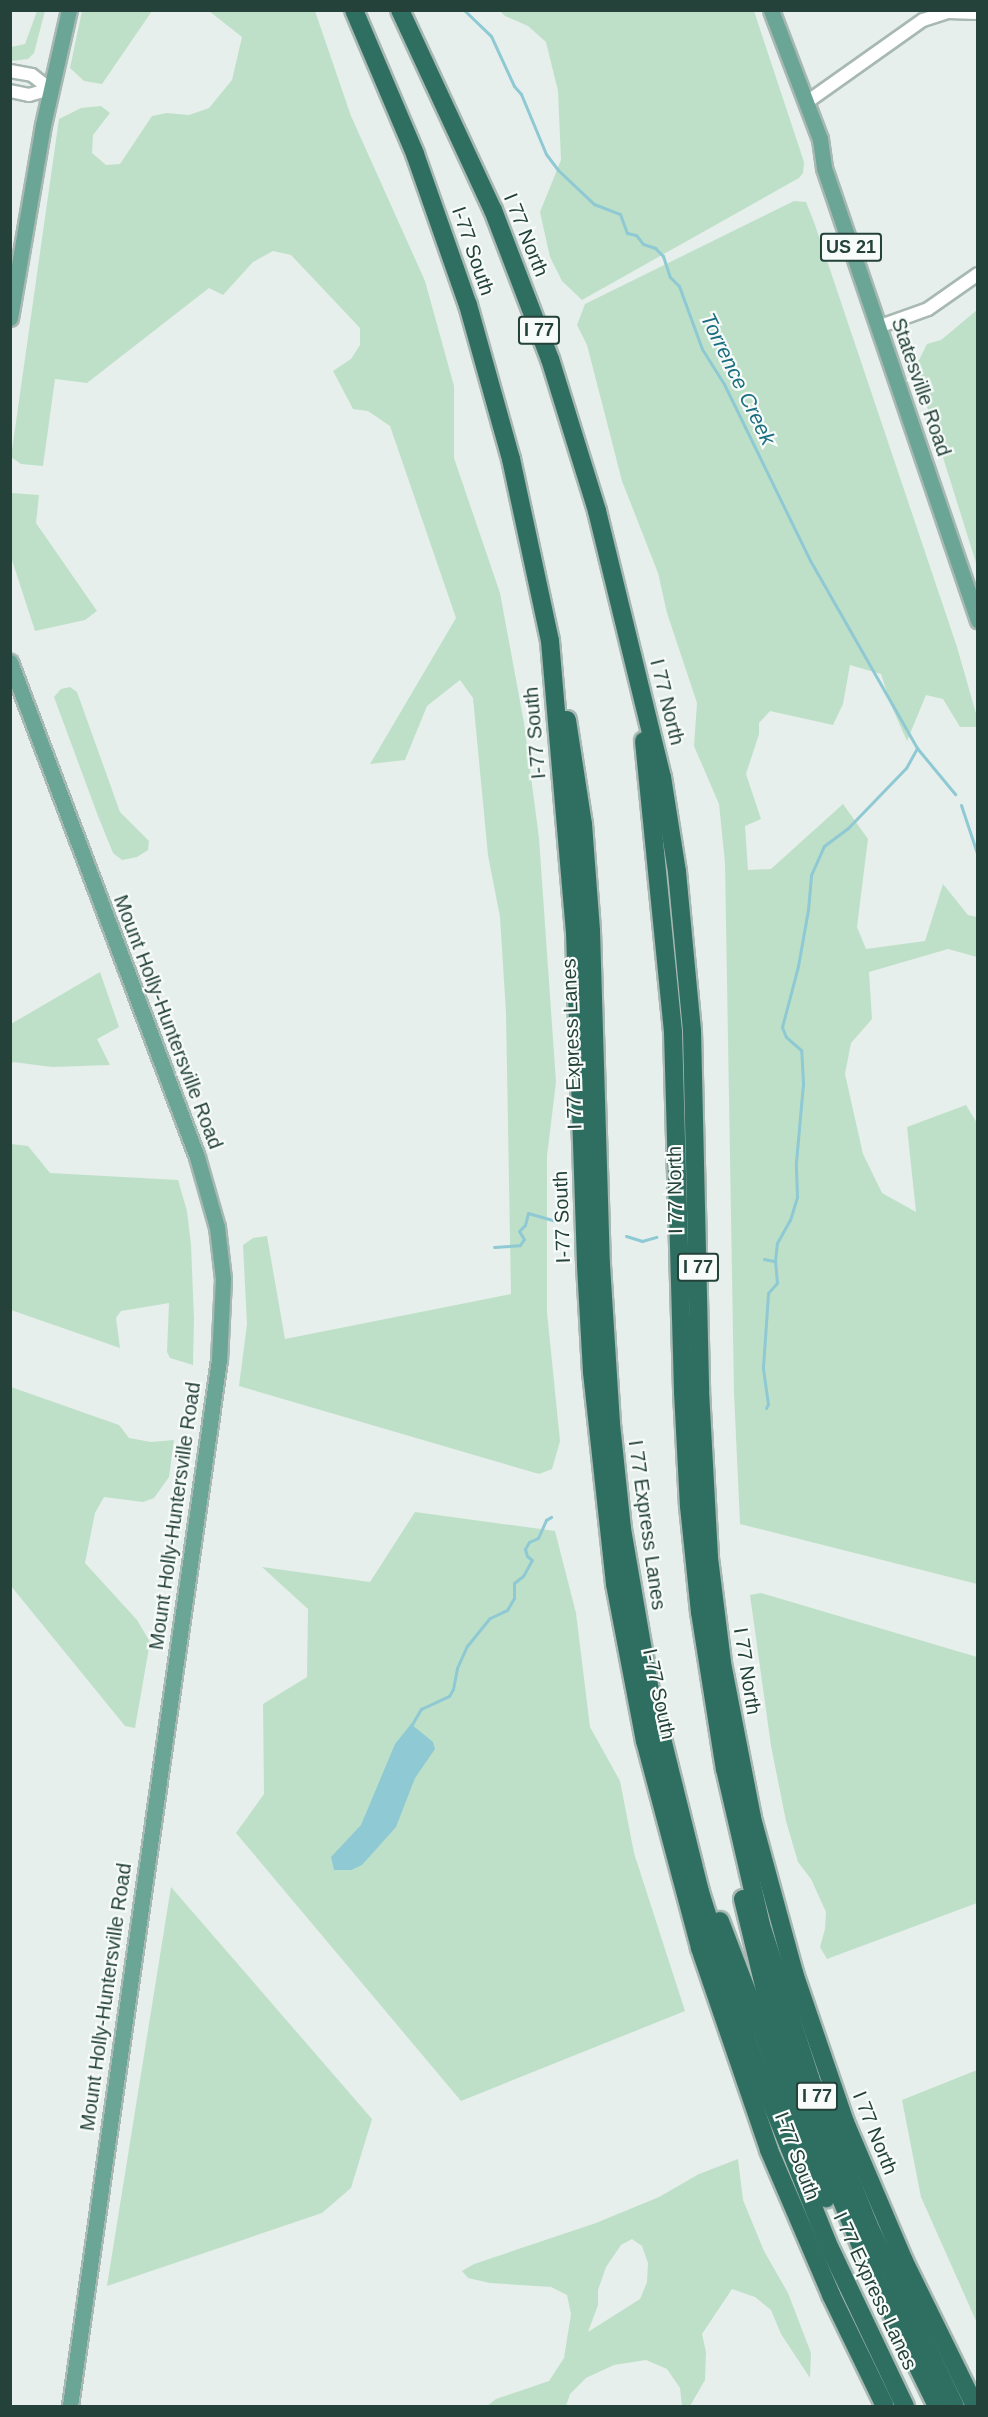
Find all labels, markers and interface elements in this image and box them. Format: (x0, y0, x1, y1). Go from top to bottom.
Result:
street label: I 77 North (498, 190, 554, 280)
street label: I-77 South (447, 203, 499, 299)
road number: US 21 (820, 232, 882, 262)
water label: Torrence Creek (695, 309, 781, 449)
road number: I 77 (516, 315, 562, 345)
street label: Statesville Road (886, 315, 956, 459)
street label: I 77 North (645, 656, 689, 748)
street label: I-77 South (519, 686, 551, 780)
street label: Mount Holly-Huntersville Road (108, 892, 228, 1152)
street label: I 77 Express Lanes (557, 958, 587, 1130)
street label: I 77 North (662, 1146, 688, 1234)
street label: I-77 South (548, 1170, 576, 1264)
road number: I 77 (676, 1252, 720, 1282)
street label: Mount Holly-Huntersville Road (144, 1381, 206, 1651)
street label: I 77 Express Lanes (623, 1439, 671, 1611)
street label: I 77 North (728, 1626, 766, 1716)
street label: I-77 South (638, 1646, 680, 1742)
street label: Mount Holly-Huntersville Road (75, 1862, 137, 2132)
road number: I 77 (794, 2081, 840, 2111)
street label: I 77 North (847, 2088, 903, 2178)
street label: I-77 South (769, 2109, 825, 2203)
street label: I 77 Express Lanes (828, 2208, 922, 2374)

